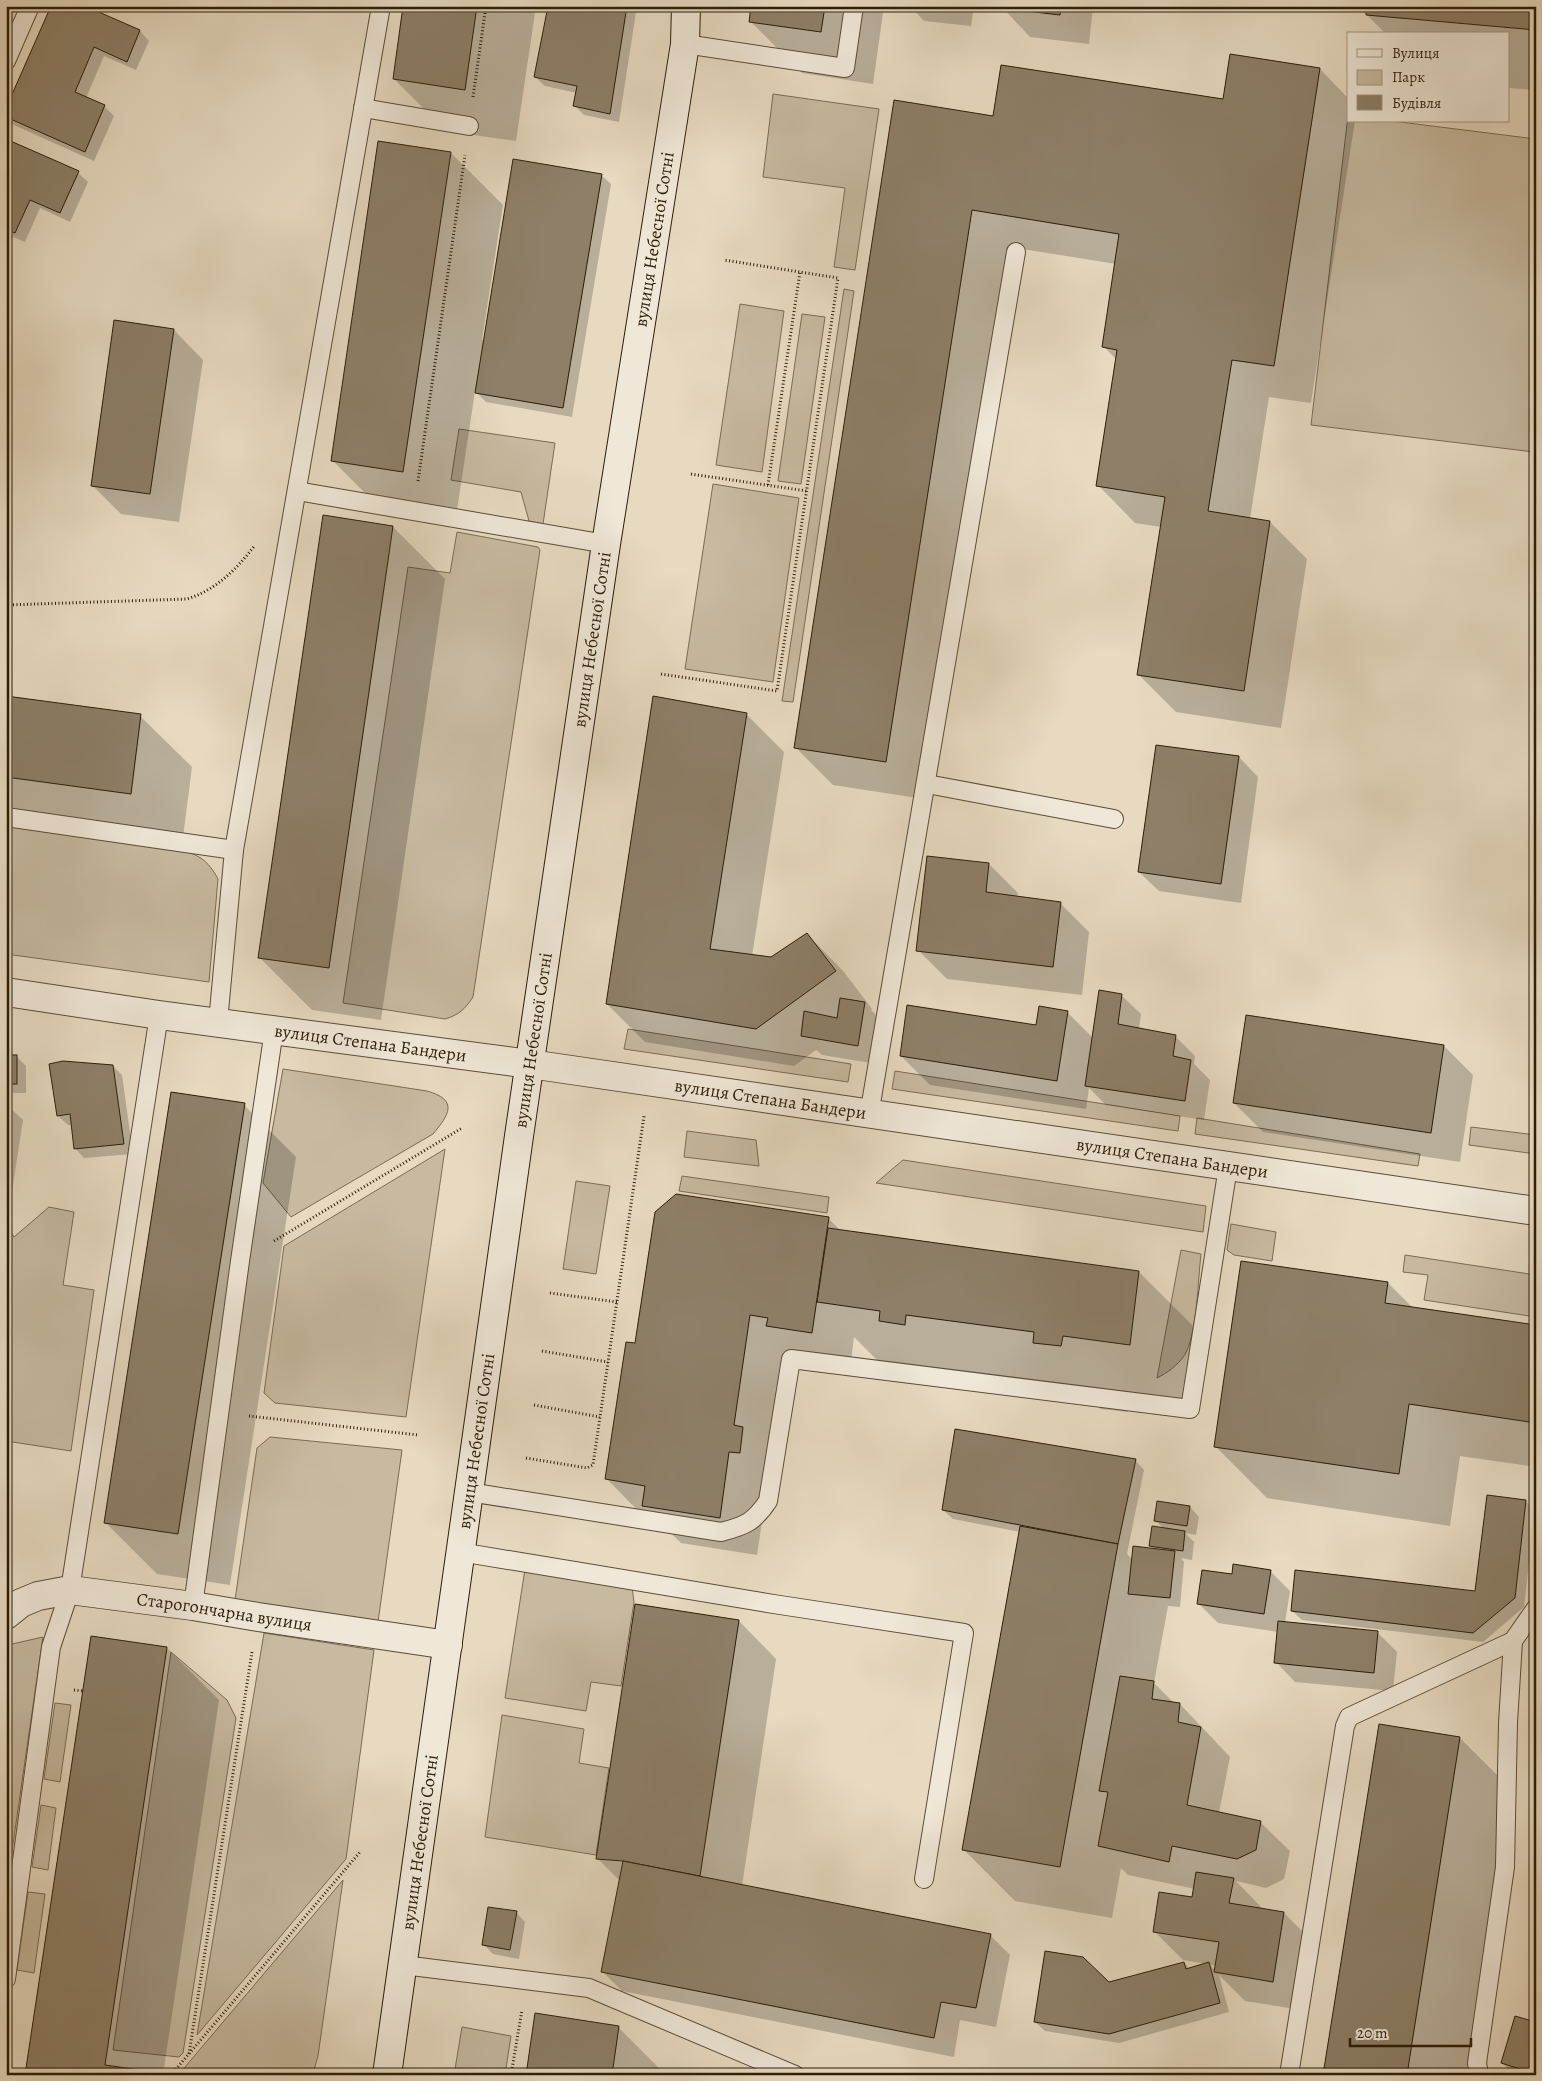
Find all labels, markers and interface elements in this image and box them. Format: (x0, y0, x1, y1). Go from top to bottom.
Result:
legend (1347, 32, 1510, 122)
text: Вулиця (1392, 43, 1439, 63)
text: Парк (1392, 67, 1425, 87)
text: Будівля (1392, 93, 1441, 113)
street label: вулиця Небесної Сотні (628, 150, 680, 329)
street label: вулиця Небесної Сотні (567, 550, 617, 729)
street label: вулиця Небесної Сотні (508, 951, 558, 1130)
street label: вулиця Степана Бандери (273, 1018, 468, 1067)
street label: вулиця Степана Бандери (673, 1073, 868, 1125)
street label: вулиця Степана Бандери (1075, 1132, 1270, 1184)
street label: вулиця Небесної Сотні (452, 1352, 500, 1531)
street label: Старогончарна вулиця (135, 1587, 314, 1637)
street label: вулиця Небесної Сотні (395, 1753, 444, 1932)
scale bar (1350, 2016, 1471, 2048)
text: 20 m (1357, 2023, 1388, 2043)

